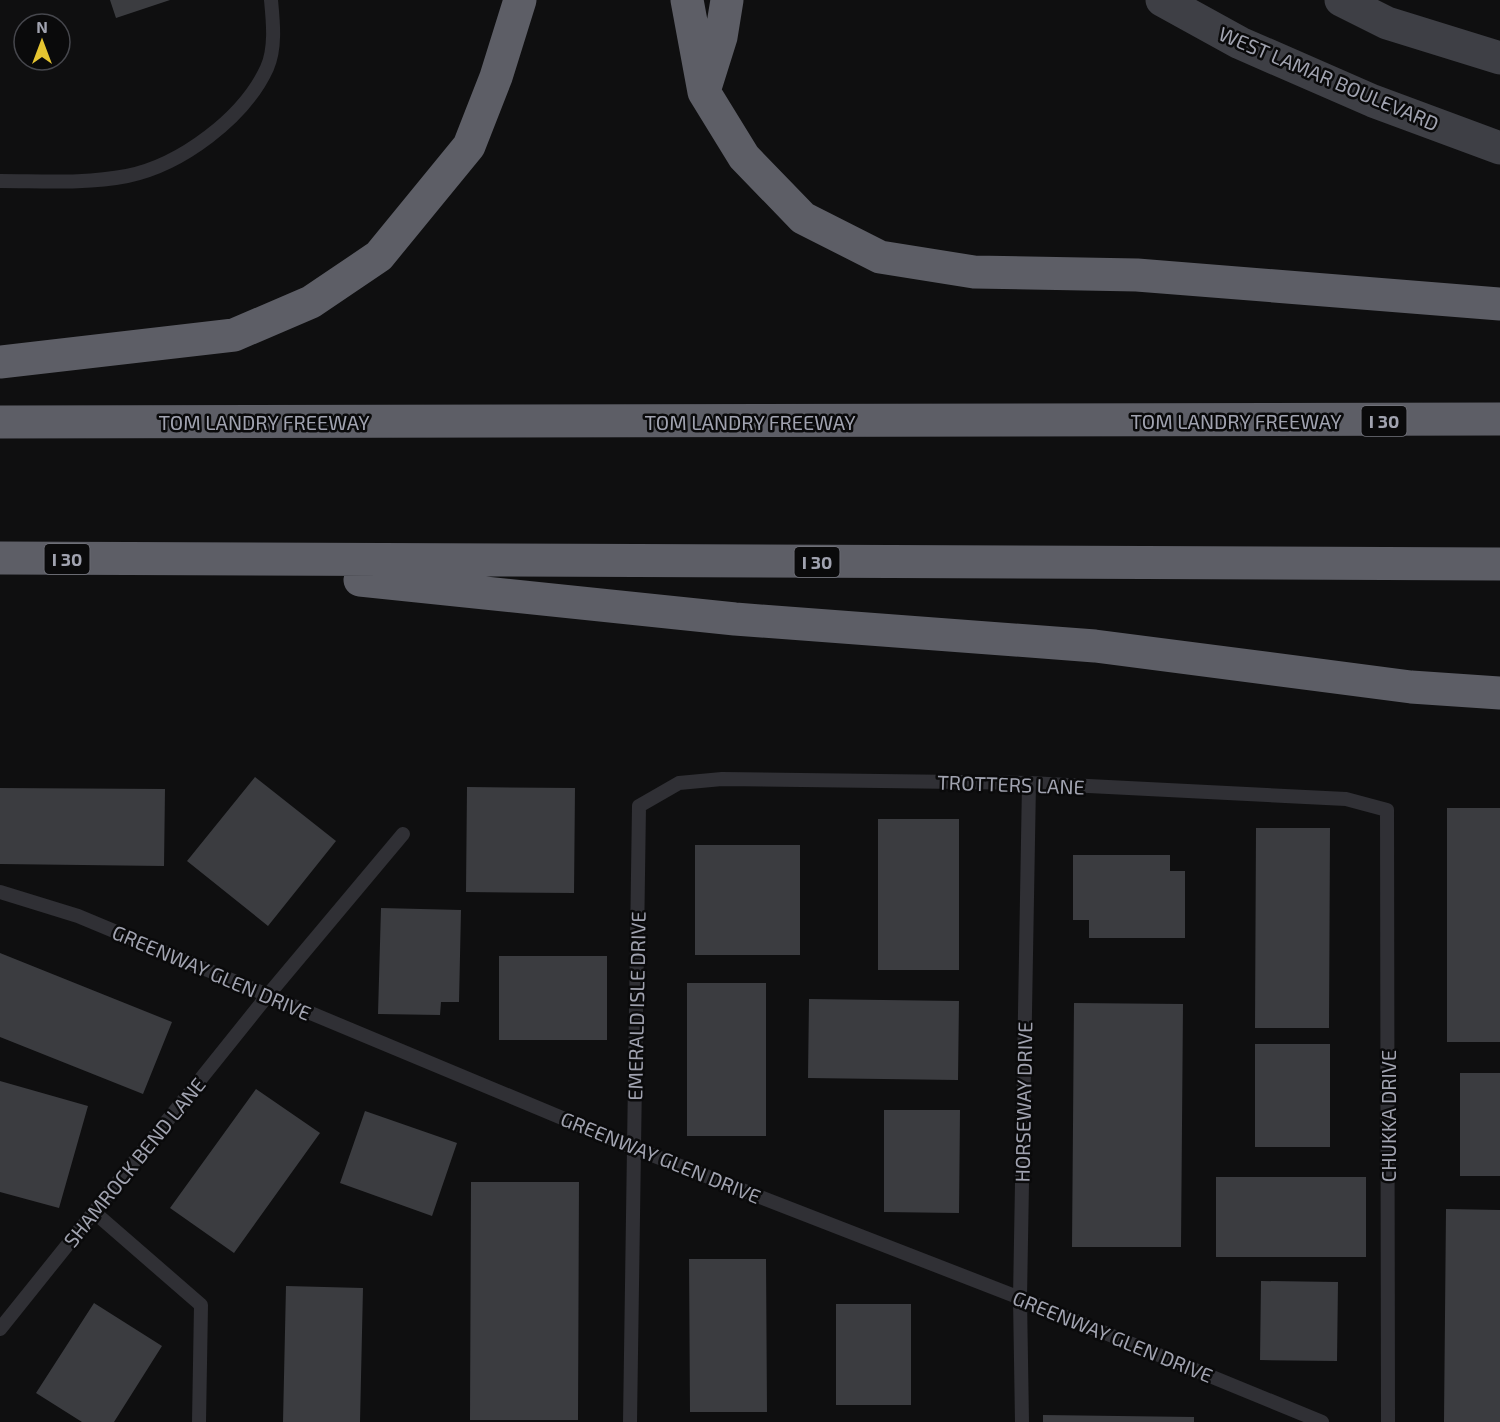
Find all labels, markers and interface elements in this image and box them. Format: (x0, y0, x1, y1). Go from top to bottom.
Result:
north arrow (12, 12, 72, 72)
text: N (36, 17, 48, 36)
street label: WEST LAMAR BOULEVARD (1215, 21, 1443, 135)
road number: I 30 (1362, 406, 1406, 436)
street label: TOM LANDRY FREEWAY (1130, 409, 1342, 433)
street label: TOM LANDRY FREEWAY (158, 410, 370, 434)
street label: TOM LANDRY FREEWAY (644, 410, 856, 434)
road number: I 30 (44, 544, 90, 574)
road number: I 30 (794, 547, 840, 577)
street label: TROTTERS LANE (937, 769, 1085, 799)
street label: EMERALD ISLE DRIVE (622, 911, 650, 1101)
street label: GREENWAY GLEN DRIVE (109, 919, 315, 1025)
street label: HORSEWAY DRIVE (1010, 1021, 1036, 1183)
street label: CHUKKA DRIVE (1376, 1050, 1400, 1182)
street label: SHAMROCK BEND LANE (58, 1072, 210, 1252)
street label: GREENWAY GLEN DRIVE (558, 1106, 764, 1208)
street label: GREENWAY GLEN DRIVE (1010, 1285, 1216, 1387)

